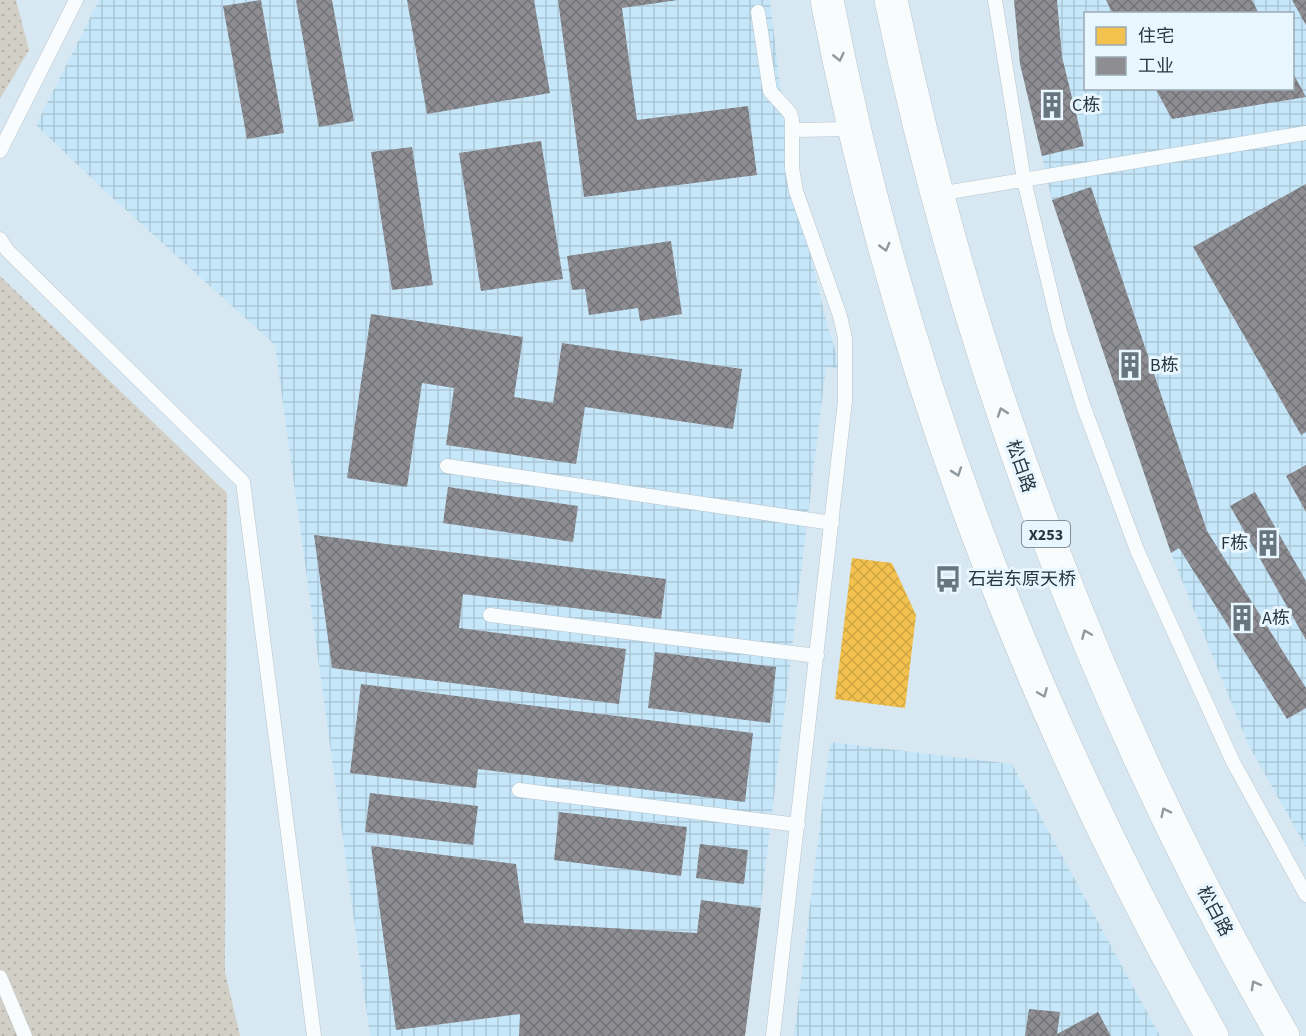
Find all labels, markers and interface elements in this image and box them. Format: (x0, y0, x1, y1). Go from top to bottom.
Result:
legend (1084, 12, 1294, 90)
text: 住宅 (1138, 24, 1174, 49)
one-way arrow (831, 52, 844, 62)
text: 工业 (1138, 54, 1174, 79)
building icon: C栋 (1037, 90, 1067, 120)
place label: C栋 (1072, 93, 1100, 118)
one-way arrow (878, 241, 890, 252)
building icon: B栋 (1115, 350, 1145, 380)
place label: B栋 (1150, 353, 1179, 378)
one-way arrow (997, 407, 1010, 418)
street label: 松白路 (1000, 437, 1041, 496)
one-way arrow (950, 467, 963, 477)
road number: X253 (1022, 521, 1070, 547)
building icon: F栋 (1253, 528, 1283, 558)
place label: F栋 (1221, 531, 1248, 556)
bus stop icon: 石岩东原天桥 (933, 564, 963, 594)
place label: 石岩东原天桥 (968, 567, 1076, 592)
building icon: A栋 (1227, 603, 1257, 633)
place label: A栋 (1262, 606, 1290, 631)
one-way arrow (1081, 629, 1093, 640)
one-way arrow (1036, 687, 1048, 698)
one-way arrow (1160, 808, 1172, 819)
street label: 松白路 (1191, 882, 1238, 941)
one-way arrow (1251, 981, 1262, 991)

